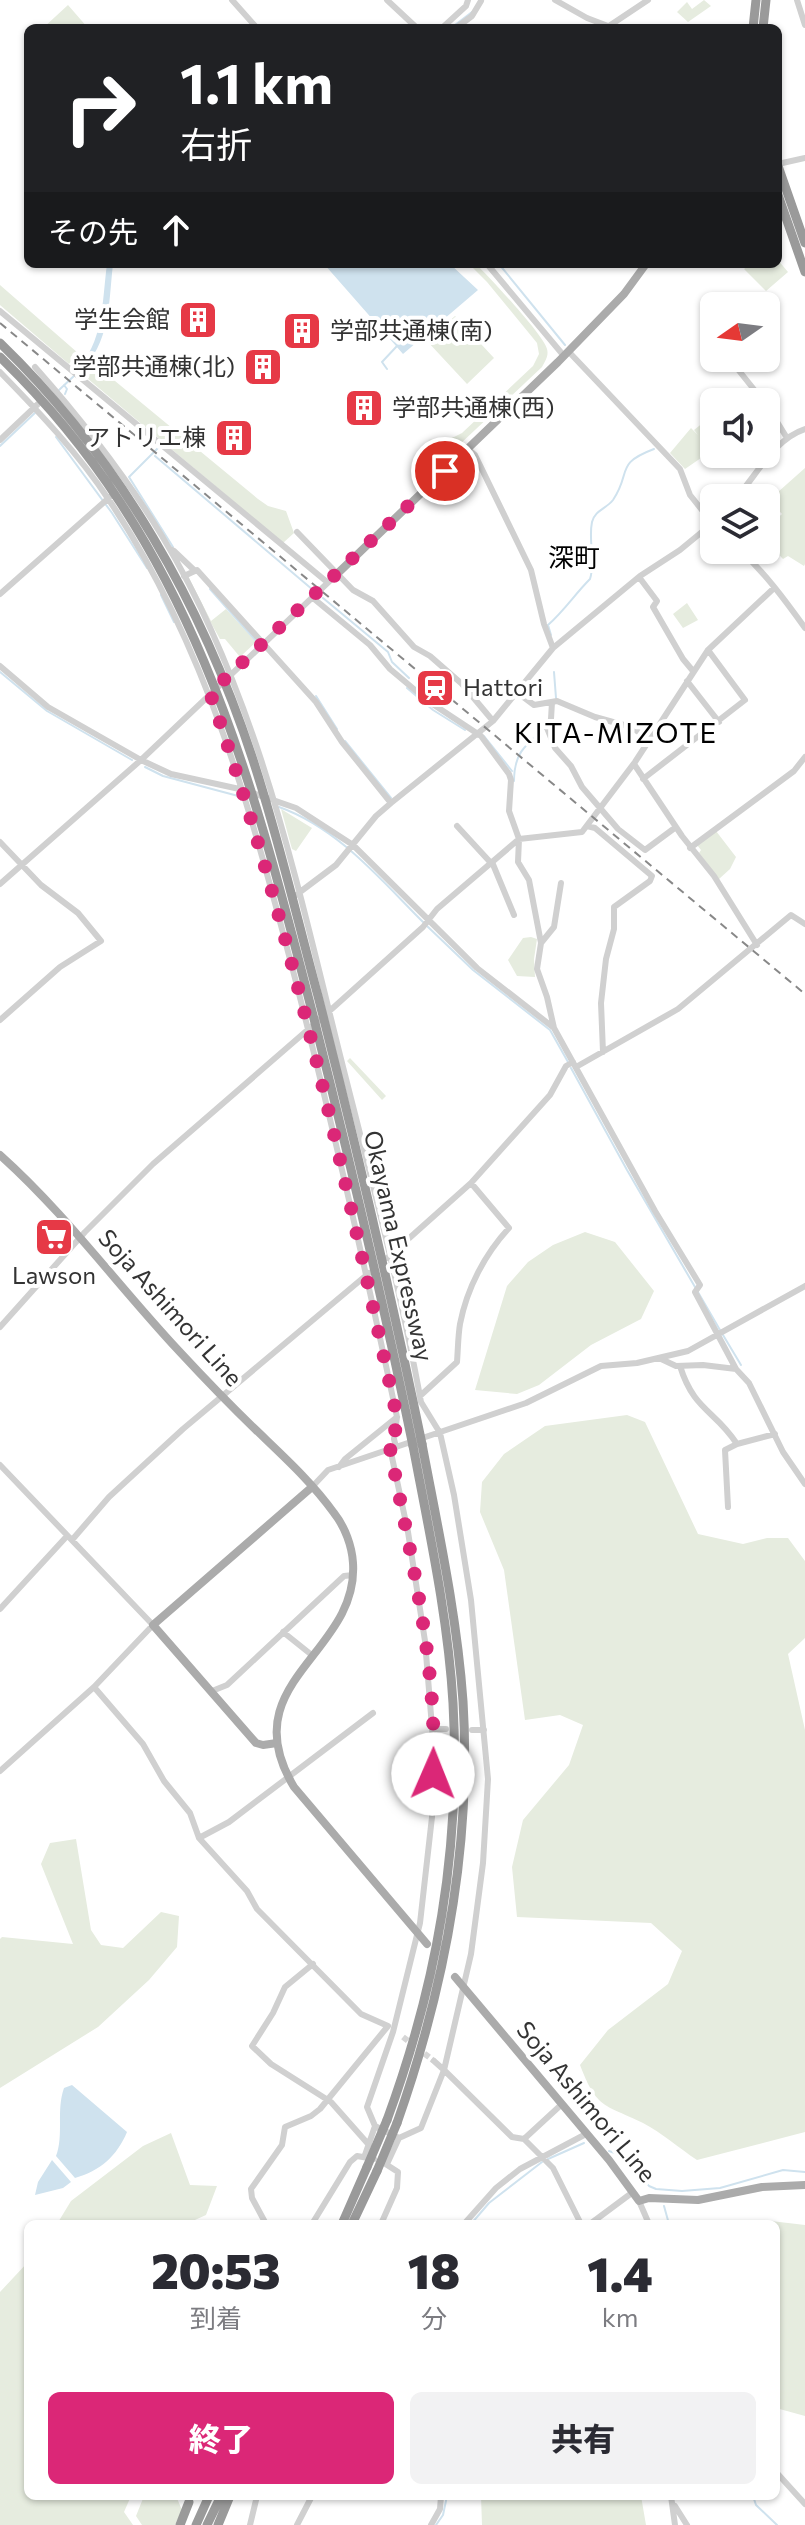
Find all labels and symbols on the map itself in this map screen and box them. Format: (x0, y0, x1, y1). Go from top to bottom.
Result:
north arrow (700, 292, 780, 372)
building icon: 学生会館 (177, 299, 219, 341)
place label: 学生会館 (74, 304, 170, 333)
building icon: 学部共通棟(南) (281, 310, 323, 352)
place label: 学部共通棟(南) (330, 315, 492, 344)
building icon: 学部共通棟(北) (242, 346, 284, 388)
place label: 学部共通棟(北) (73, 351, 235, 380)
building icon: 学部共通棟(西) (343, 387, 385, 429)
place label: 学部共通棟(西) (392, 392, 554, 421)
building icon: アトリエ棟 (213, 417, 255, 459)
place label: アトリエ棟 (86, 422, 206, 451)
pin (411, 437, 479, 505)
district label: 深町 (548, 541, 600, 572)
station icon: Hattori (414, 667, 456, 709)
place label: Hattori (463, 672, 543, 701)
district label: KITA-MIZOTE (514, 715, 718, 749)
street label: Okayama Expressway (359, 1127, 440, 1364)
supermarket icon: Lawson (33, 1216, 75, 1258)
street label: Soja Ashimori Line (93, 1223, 249, 1391)
place label: Lawson (12, 1260, 96, 1289)
position arrow (391, 1732, 475, 1816)
street label: Soja Ashimori Line (511, 2015, 663, 2187)

